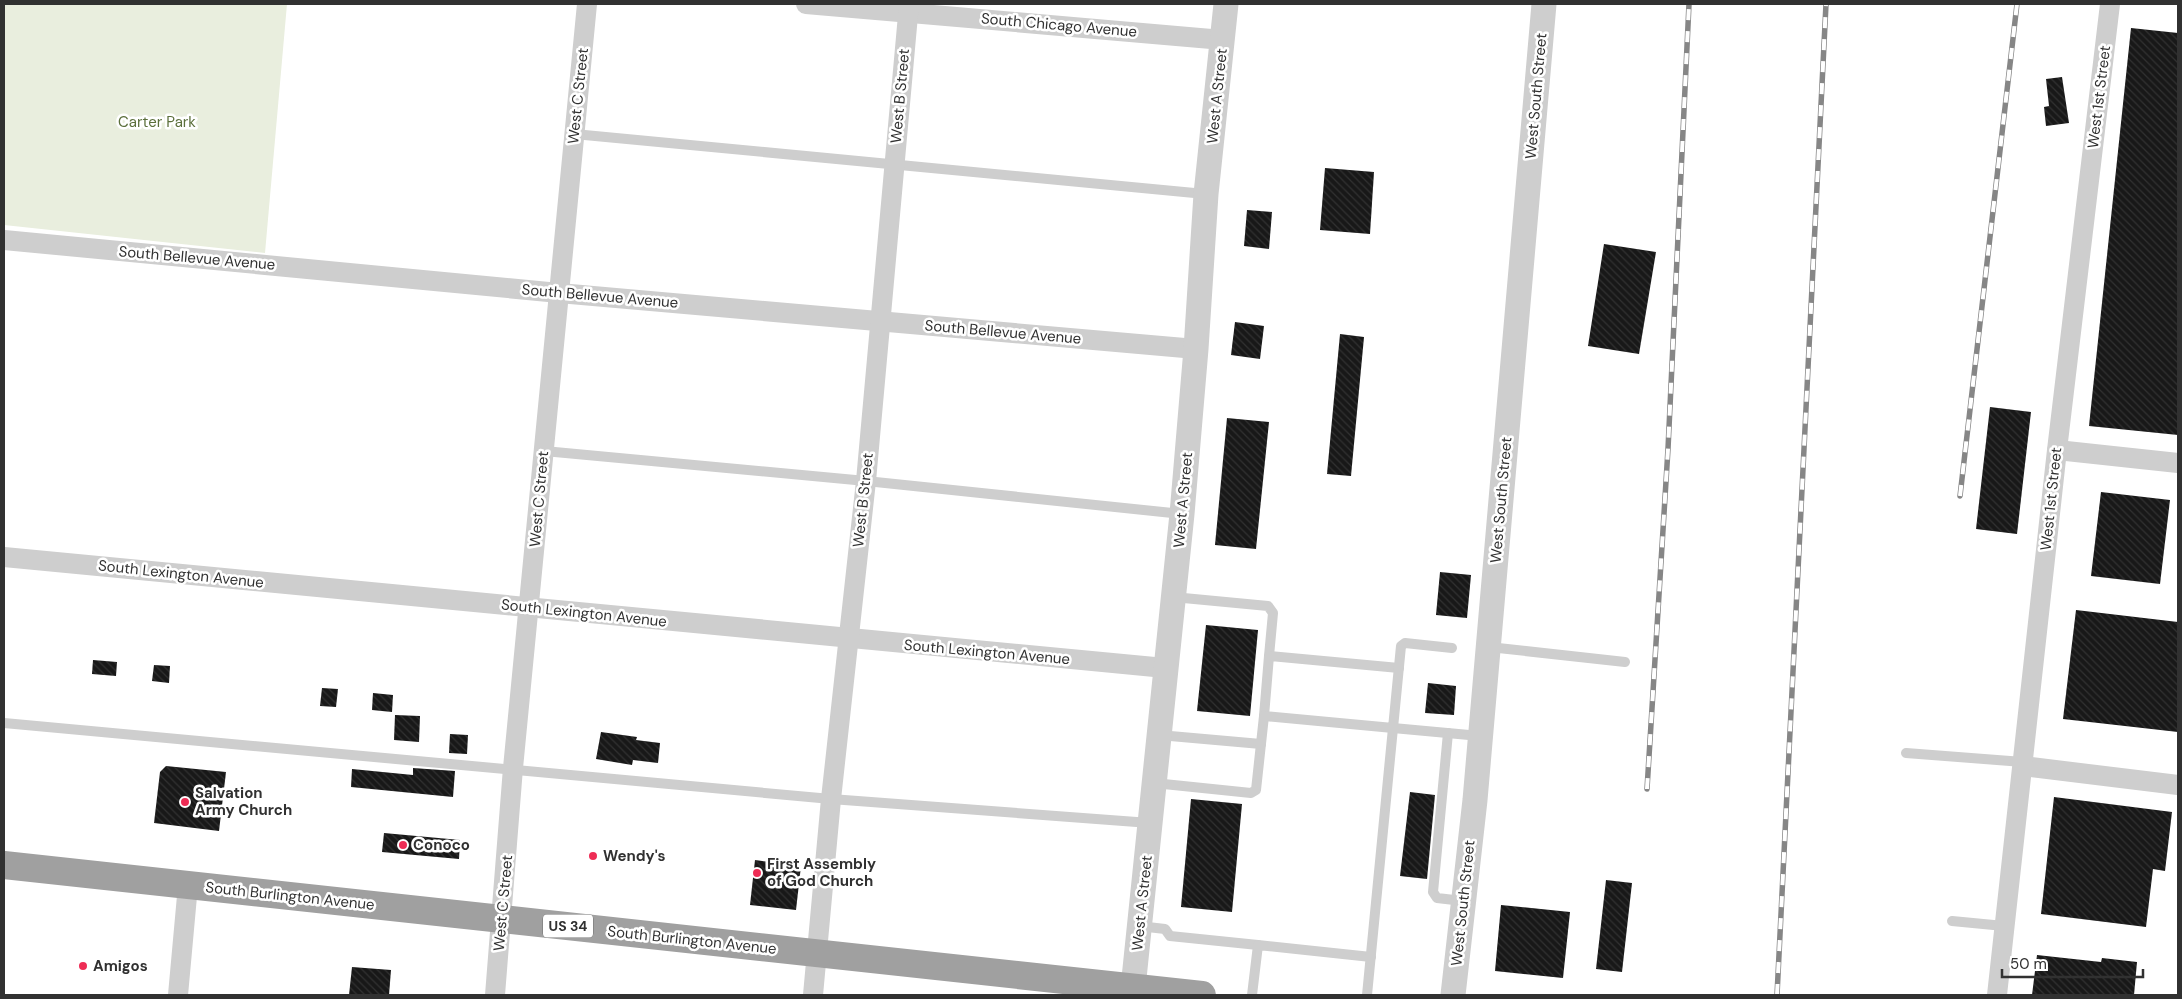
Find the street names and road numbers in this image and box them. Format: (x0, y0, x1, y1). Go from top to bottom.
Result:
street label: South Chicago Avenue (980, 8, 1138, 42)
street label: West South Street (1521, 32, 1551, 160)
street label: West 1st Street (2083, 44, 2115, 150)
street label: West C Street (563, 47, 593, 145)
street label: West A Street (1202, 47, 1232, 145)
street label: West B Street (886, 48, 914, 144)
street label: South Bellevue Avenue (118, 241, 276, 275)
street label: South Bellevue Avenue (521, 279, 679, 313)
street label: South Bellevue Avenue (924, 315, 1082, 349)
street label: West South Street (1486, 436, 1516, 564)
street label: West 1st Street (2036, 446, 2066, 552)
street label: West C Street (525, 450, 553, 548)
street label: West A Street (1169, 451, 1197, 549)
street label: West B Street (848, 452, 878, 548)
street label: South Lexington Avenue (97, 555, 265, 593)
street label: South Lexington Avenue (500, 594, 668, 632)
street label: South Lexington Avenue (903, 635, 1071, 669)
street label: West South Street (1446, 839, 1480, 967)
street label: West C Street (489, 854, 517, 952)
street label: West A Street (1127, 854, 1157, 952)
street label: South Burlington Avenue (204, 877, 376, 915)
road number: US 34 (543, 914, 593, 938)
street label: South Burlington Avenue (606, 921, 778, 959)

